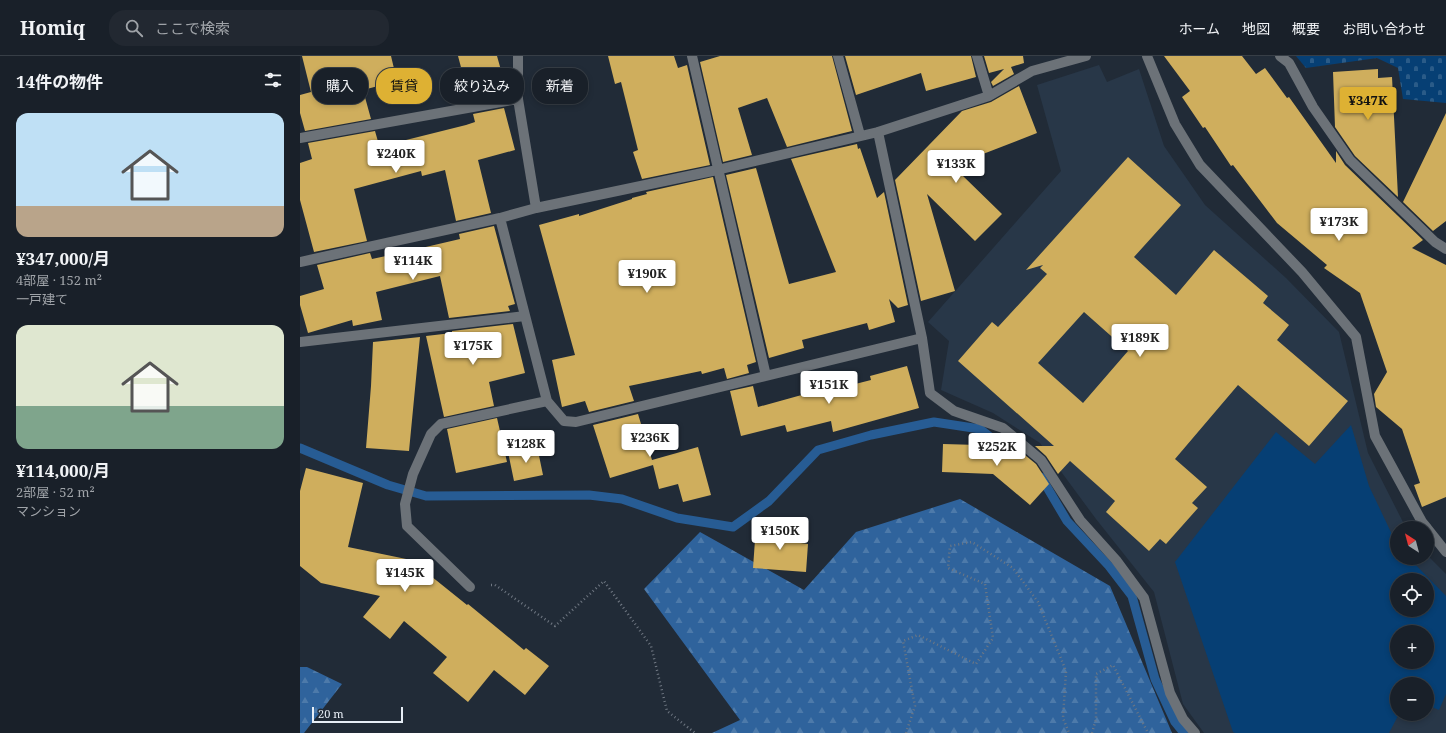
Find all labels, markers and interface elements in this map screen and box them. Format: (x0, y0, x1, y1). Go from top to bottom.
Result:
search box (109, 10, 389, 46)
text: Homiq (20, 15, 85, 41)
icon: search (123, 17, 145, 39)
text: ここで検索 (155, 18, 230, 38)
text: ホーム (1178, 19, 1220, 38)
text: 地図 (1242, 19, 1270, 38)
text: 概要 (1292, 19, 1320, 38)
text: お問い合わせ (1342, 19, 1426, 38)
chip: 購入 (312, 68, 368, 104)
chip: 賃貸 (376, 68, 432, 104)
chip: 絞り込み (440, 68, 524, 104)
chip: 新着 (532, 68, 588, 104)
icon: filters (262, 69, 284, 91)
text: 14件の物件 (16, 70, 103, 93)
pin: ¥347K (1340, 87, 1396, 121)
text: ¥347K (1349, 91, 1387, 109)
icon: home (114, 139, 186, 211)
pin: ¥240K (368, 140, 424, 174)
text: ¥240K (377, 144, 415, 162)
pin: ¥133K (928, 150, 984, 184)
text: ¥133K (937, 154, 975, 172)
pin: ¥173K (1311, 208, 1367, 242)
text: ¥173K (1320, 212, 1358, 230)
text: ¥347,000/月 (16, 247, 110, 270)
pin: ¥114K (385, 247, 441, 281)
text: ¥114K (394, 251, 432, 269)
pin: ¥190K (619, 260, 675, 294)
text: ¥190K (628, 264, 666, 282)
text: 4部屋 · 152 m² (16, 271, 102, 289)
text: 一戸建て (16, 290, 68, 308)
pin: ¥189K (1112, 324, 1168, 358)
text: ¥189K (1121, 328, 1159, 346)
pin: ¥175K (445, 332, 501, 366)
text: ¥175K (454, 336, 492, 354)
icon: home (114, 351, 186, 423)
pin: ¥151K (801, 371, 857, 405)
text: ¥151K (810, 375, 848, 393)
pin: ¥236K (622, 424, 678, 458)
text: ¥236K (631, 428, 669, 446)
pin: ¥128K (498, 430, 554, 464)
pin: ¥252K (969, 433, 1025, 467)
text: ¥128K (507, 434, 545, 452)
text: ¥252K (978, 437, 1016, 455)
text: ¥114,000/月 (16, 459, 110, 482)
text: 2部屋 · 52 m² (16, 483, 95, 501)
text: マンション (16, 502, 81, 520)
pin: ¥150K (752, 517, 808, 551)
text: ¥150K (761, 521, 799, 539)
north arrow (1390, 521, 1434, 565)
map controls (1390, 521, 1434, 721)
pin: ¥145K (377, 559, 433, 593)
text: ¥145K (386, 563, 424, 581)
button: locate (1390, 573, 1434, 617)
button: + (1390, 625, 1434, 669)
button: − (1390, 677, 1434, 721)
scale bar (312, 705, 403, 724)
text: 20 m (318, 706, 344, 721)

